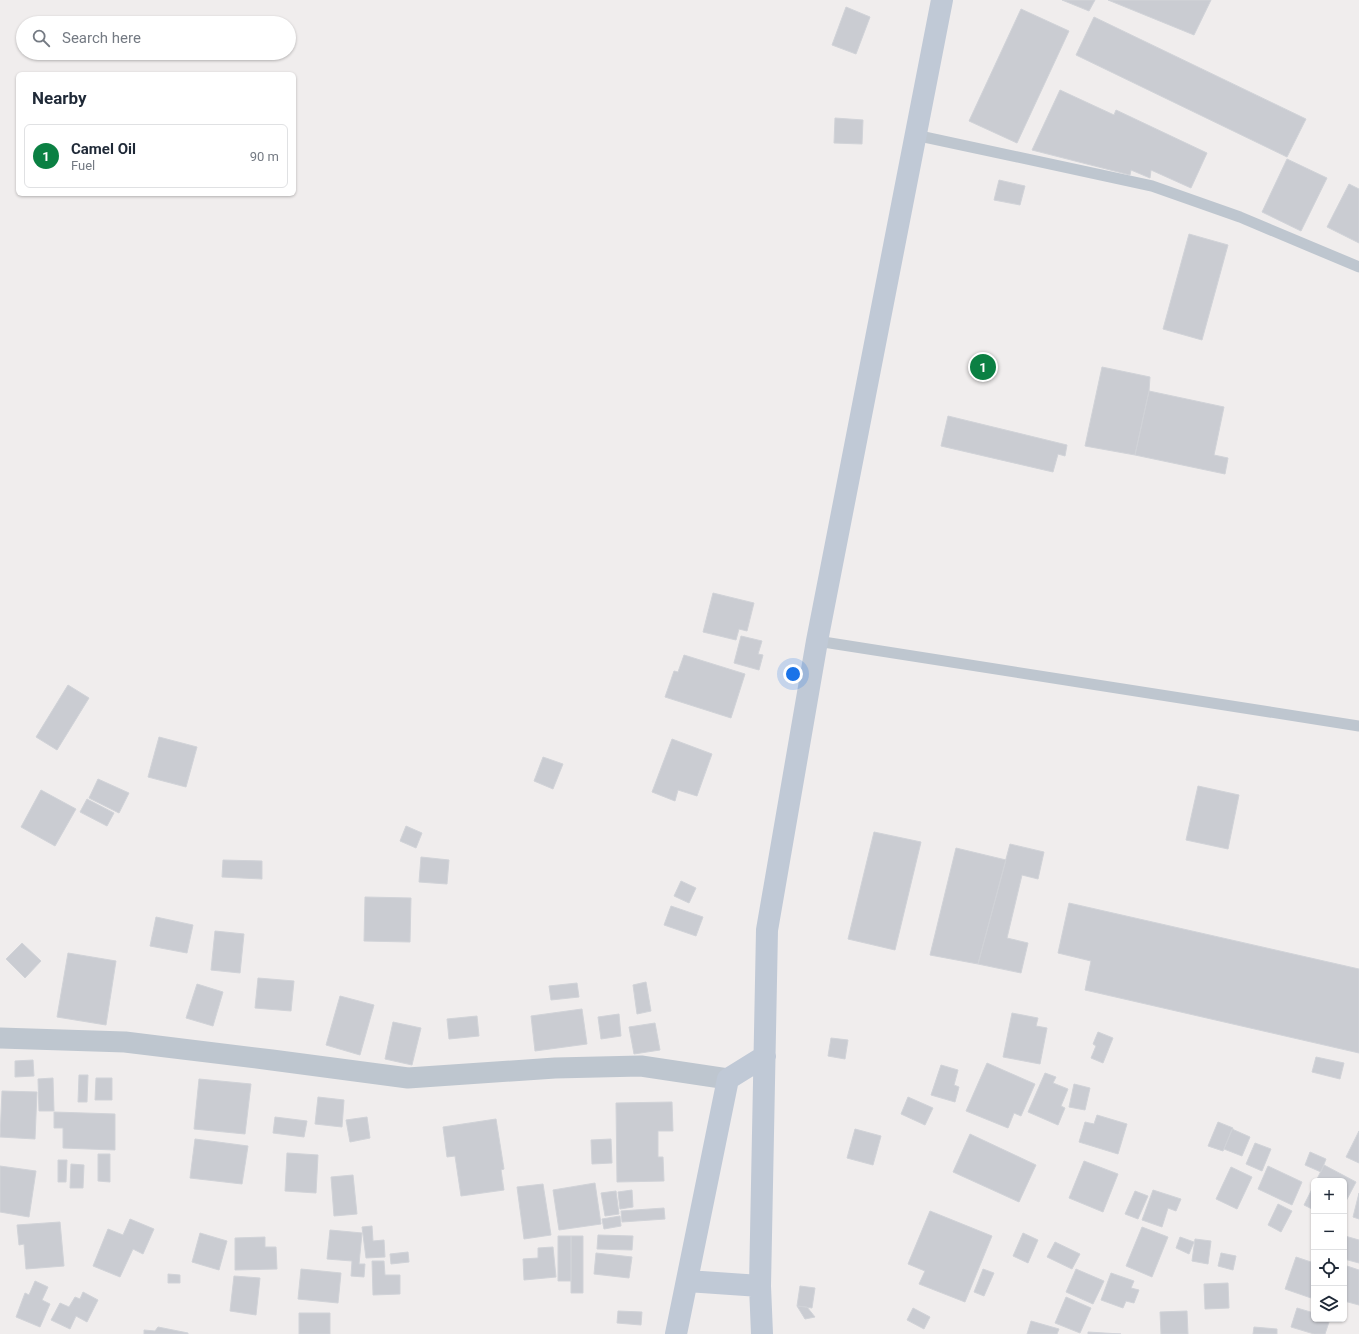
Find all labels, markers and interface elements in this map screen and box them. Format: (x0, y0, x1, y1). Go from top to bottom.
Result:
search box (16, 16, 296, 60)
icon: search (30, 27, 52, 49)
text: Search here (62, 29, 141, 47)
text: Nearby (32, 88, 87, 108)
text: Camel Oil (71, 140, 136, 158)
text: 1 (42, 149, 50, 164)
text: 90 m (250, 149, 279, 164)
text: Fuel (71, 158, 95, 173)
pin: 1 (970, 352, 996, 382)
your location (783, 664, 803, 684)
map controls (1311, 1178, 1347, 1322)
button: + (1311, 1178, 1347, 1214)
button: − (1311, 1214, 1347, 1250)
button: locate (1311, 1250, 1347, 1286)
button: layers (1311, 1286, 1347, 1322)

